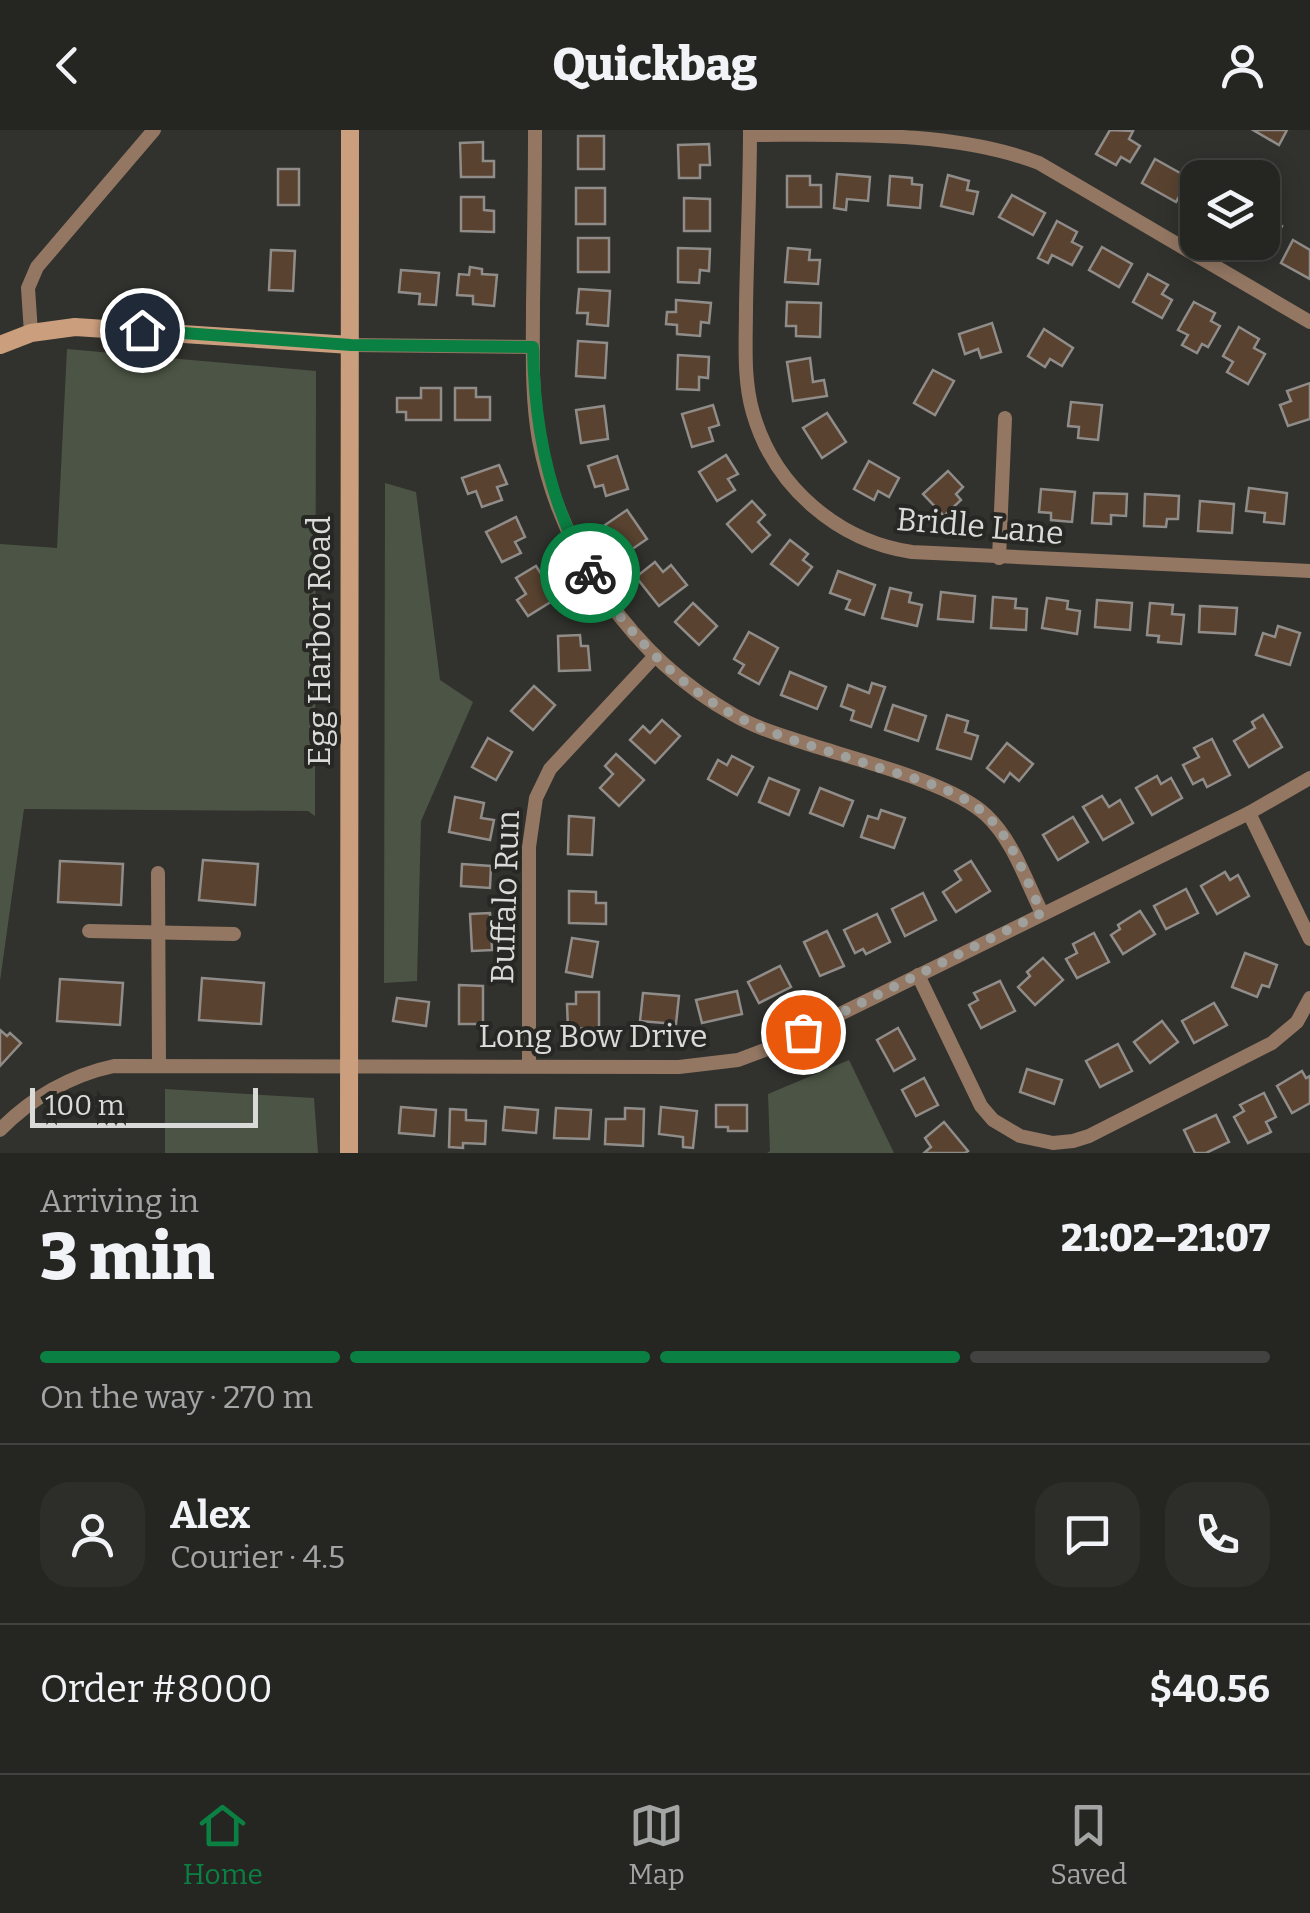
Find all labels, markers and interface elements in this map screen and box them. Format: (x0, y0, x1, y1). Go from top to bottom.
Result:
icon: back (40, 38, 95, 93)
text: Quickbag (552, 38, 758, 92)
icon: person (1215, 38, 1270, 93)
map controls (1180, 160, 1280, 260)
button: layers (1180, 160, 1280, 260)
pin (100, 288, 185, 373)
icon: home (115, 303, 170, 358)
street label: Bridle Lane (895, 500, 1065, 552)
street label: Egg Harbor Road (300, 516, 338, 766)
courier (540, 523, 640, 623)
icon: bike (563, 546, 618, 601)
street label: Buffalo Run (483, 810, 527, 984)
pin (761, 990, 846, 1075)
icon: bag (776, 1005, 831, 1060)
street label: Long Bow Drive (478, 1017, 708, 1055)
scale bar (30, 1083, 258, 1128)
text: 100 m (45, 1089, 125, 1122)
text: Arriving in (40, 1182, 199, 1220)
text: 21:02–21:07 (1061, 1215, 1270, 1261)
text: 3 min (40, 1218, 214, 1296)
text: On the way · 270 m (40, 1378, 313, 1416)
button: person (40, 1482, 145, 1587)
button: chat (1035, 1482, 1140, 1587)
button: phone (1165, 1482, 1270, 1587)
text: Alex (170, 1492, 250, 1538)
text: Courier · 4.5 (170, 1538, 345, 1576)
text: Order #8000 (40, 1666, 273, 1712)
text: $40.56 (1149, 1666, 1270, 1712)
tab: Home (183, 1798, 263, 1891)
tab: Map (628, 1798, 685, 1891)
tab: Saved (1050, 1798, 1127, 1891)

